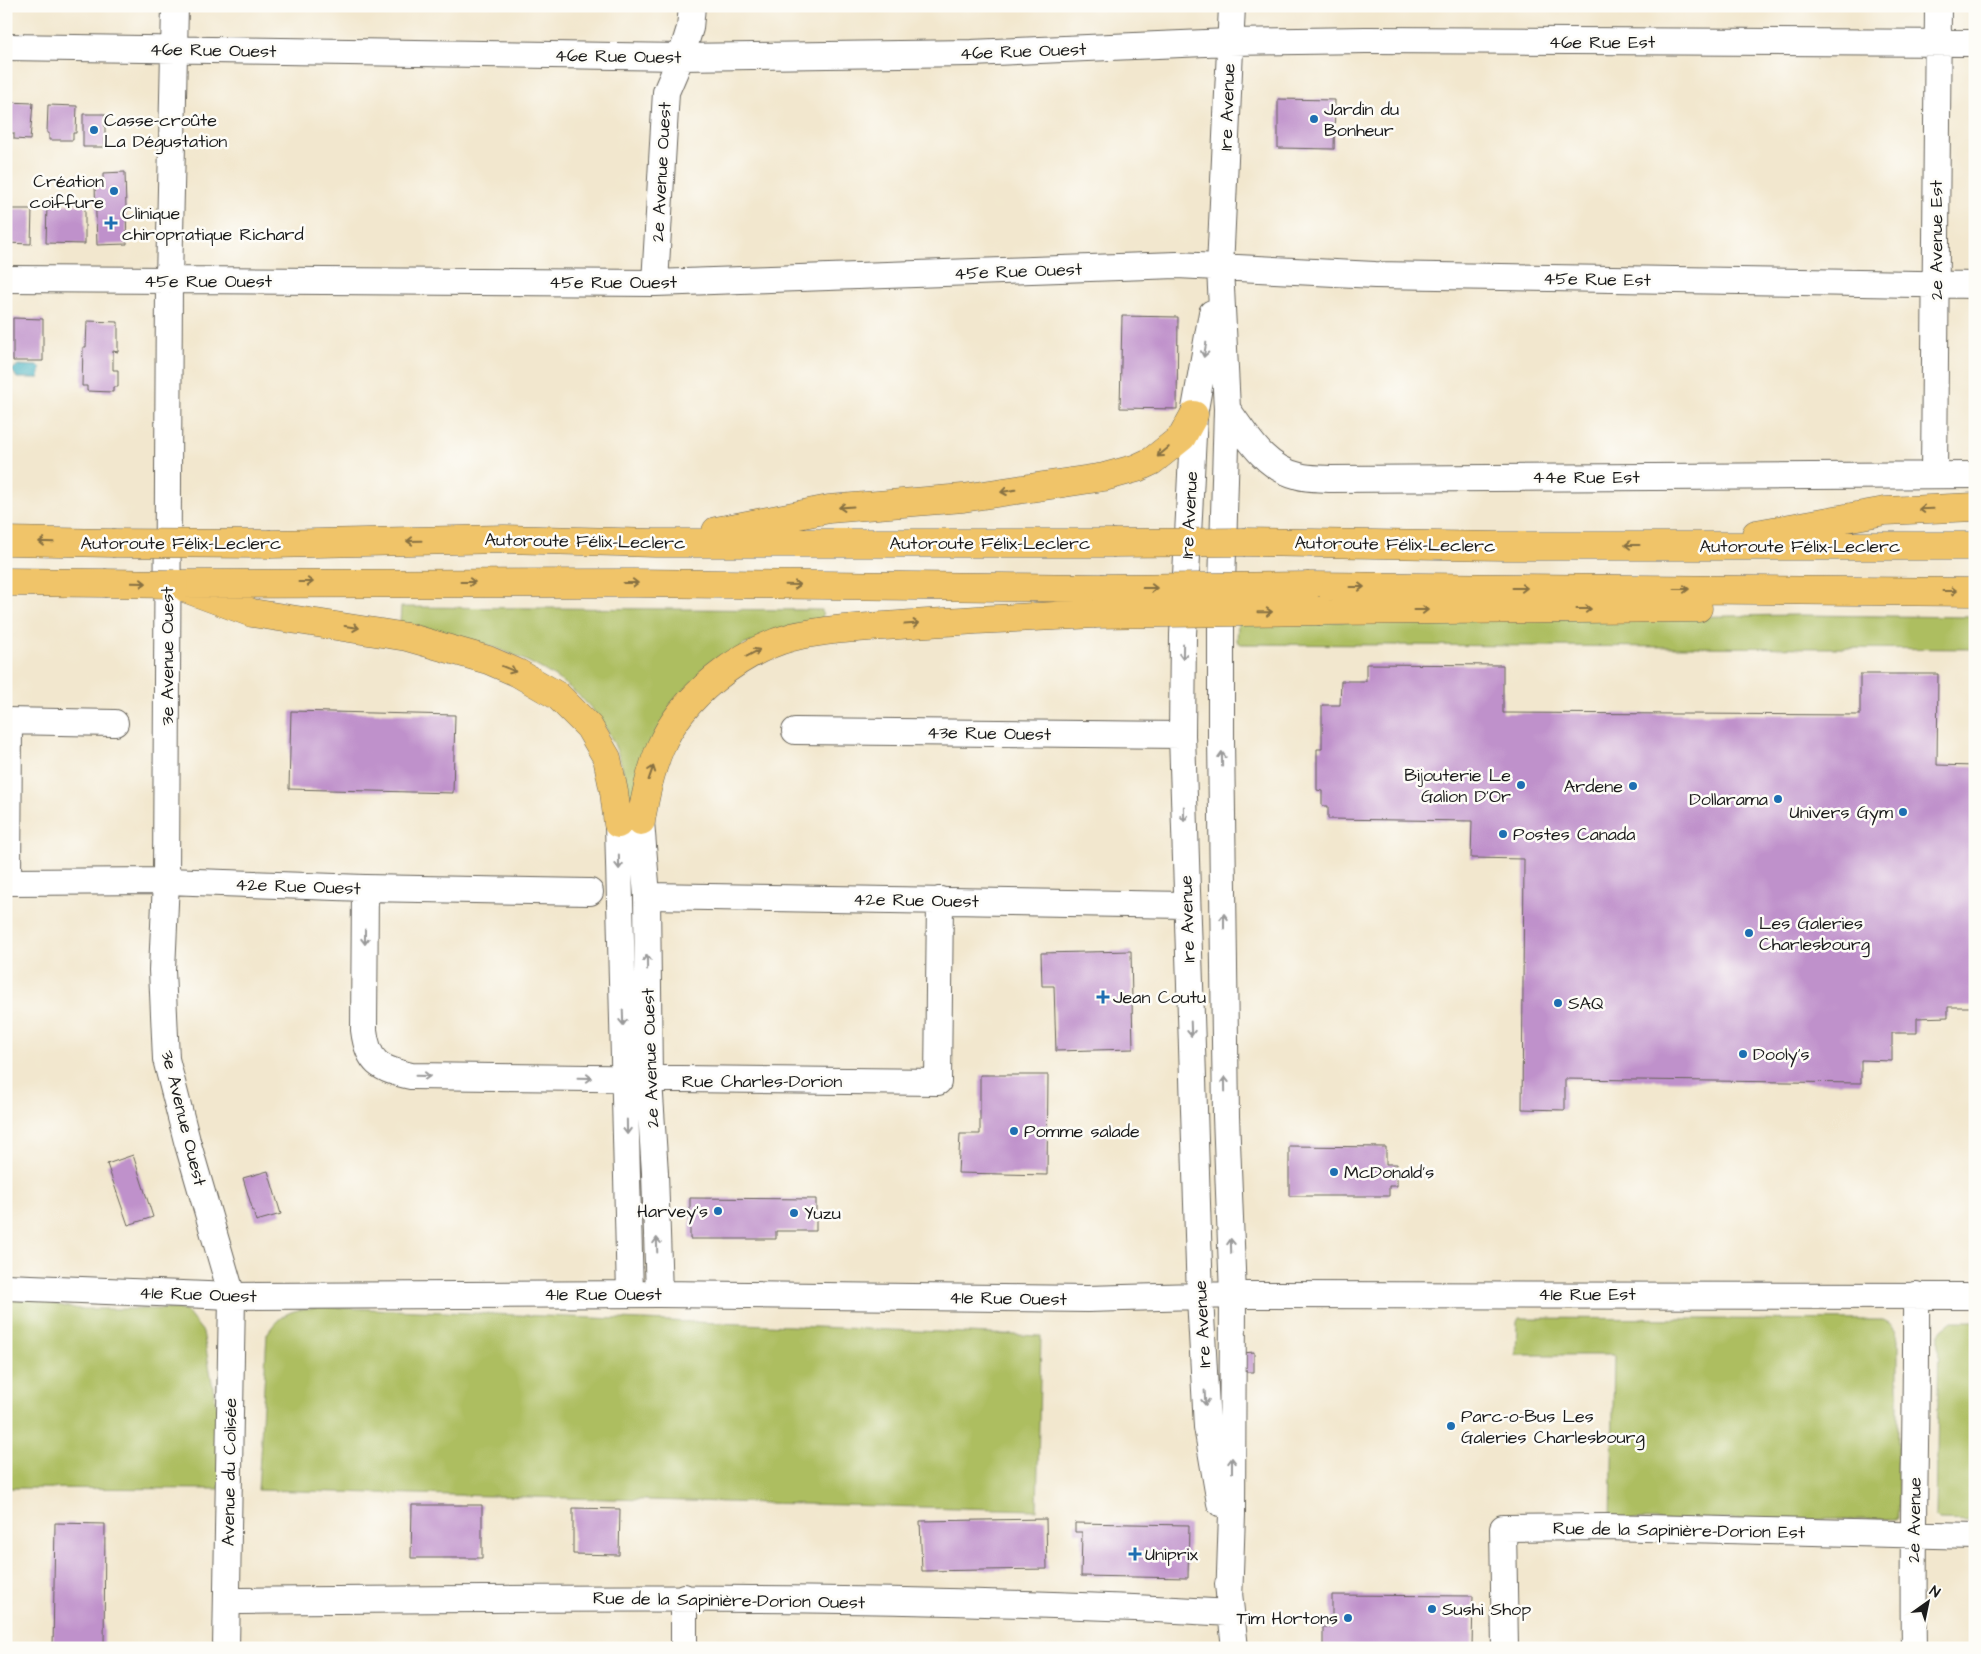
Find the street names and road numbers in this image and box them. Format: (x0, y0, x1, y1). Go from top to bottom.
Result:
street label: 46e Rue Est (1549, 30, 1656, 55)
street label: 46e Rue Ouest (149, 37, 277, 64)
street label: 46e Rue Ouest (959, 37, 1087, 66)
street label: 46e Rue Ouest (554, 43, 682, 70)
street label: 1re Avenue (1213, 63, 1242, 151)
street label: 2e Avenue Ouest (645, 101, 678, 243)
street label: 2e Avenue Est (1924, 179, 1949, 300)
street label: 45e Rue Ouest (954, 257, 1083, 286)
street label: 45e Rue Est (1543, 266, 1652, 293)
street label: 45e Rue Ouest (144, 269, 273, 294)
street label: 45e Rue Ouest (549, 270, 678, 295)
street label: 44e Rue Est (1532, 465, 1640, 490)
street label: 1re Avenue (1175, 470, 1204, 559)
street label: Autoroute Félix-Leclerc (484, 527, 686, 556)
street label: Autoroute Félix-Leclerc (1294, 530, 1496, 559)
street label: Autoroute Félix-Leclerc (81, 531, 281, 556)
street label: Autoroute Félix-Leclerc (890, 531, 1090, 556)
street label: Autoroute Félix-Leclerc (1700, 534, 1900, 559)
street label: 3e Avenue Ouest (155, 586, 180, 726)
street label: 43e Rue Ouest (927, 720, 1052, 747)
street label: 42e Rue Ouest (235, 872, 362, 901)
street label: 1re Avenue (1173, 874, 1202, 963)
street label: 42e Rue Ouest (853, 887, 980, 914)
street label: 2e Avenue Ouest (636, 987, 665, 1128)
street label: 3e Avenue Ouest (155, 1048, 213, 1189)
street label: Rue Charles-Dorion (682, 1069, 842, 1094)
street label: 1re Avenue (1188, 1279, 1217, 1368)
street label: 41e Rue Ouest (139, 1280, 258, 1309)
street label: 41e Rue Ouest (544, 1282, 663, 1307)
street label: 41e Rue Est (1538, 1282, 1636, 1307)
street label: 41e Rue Ouest (949, 1285, 1068, 1312)
street label: Avenue du Colisée (216, 1397, 243, 1546)
street label: 2e Avenue (1901, 1477, 1928, 1563)
street label: Rue de la Sapinière-Dorion Est (1553, 1516, 1806, 1545)
street label: Rue de la Sapinière-Dorion Ouest (593, 1586, 866, 1615)

